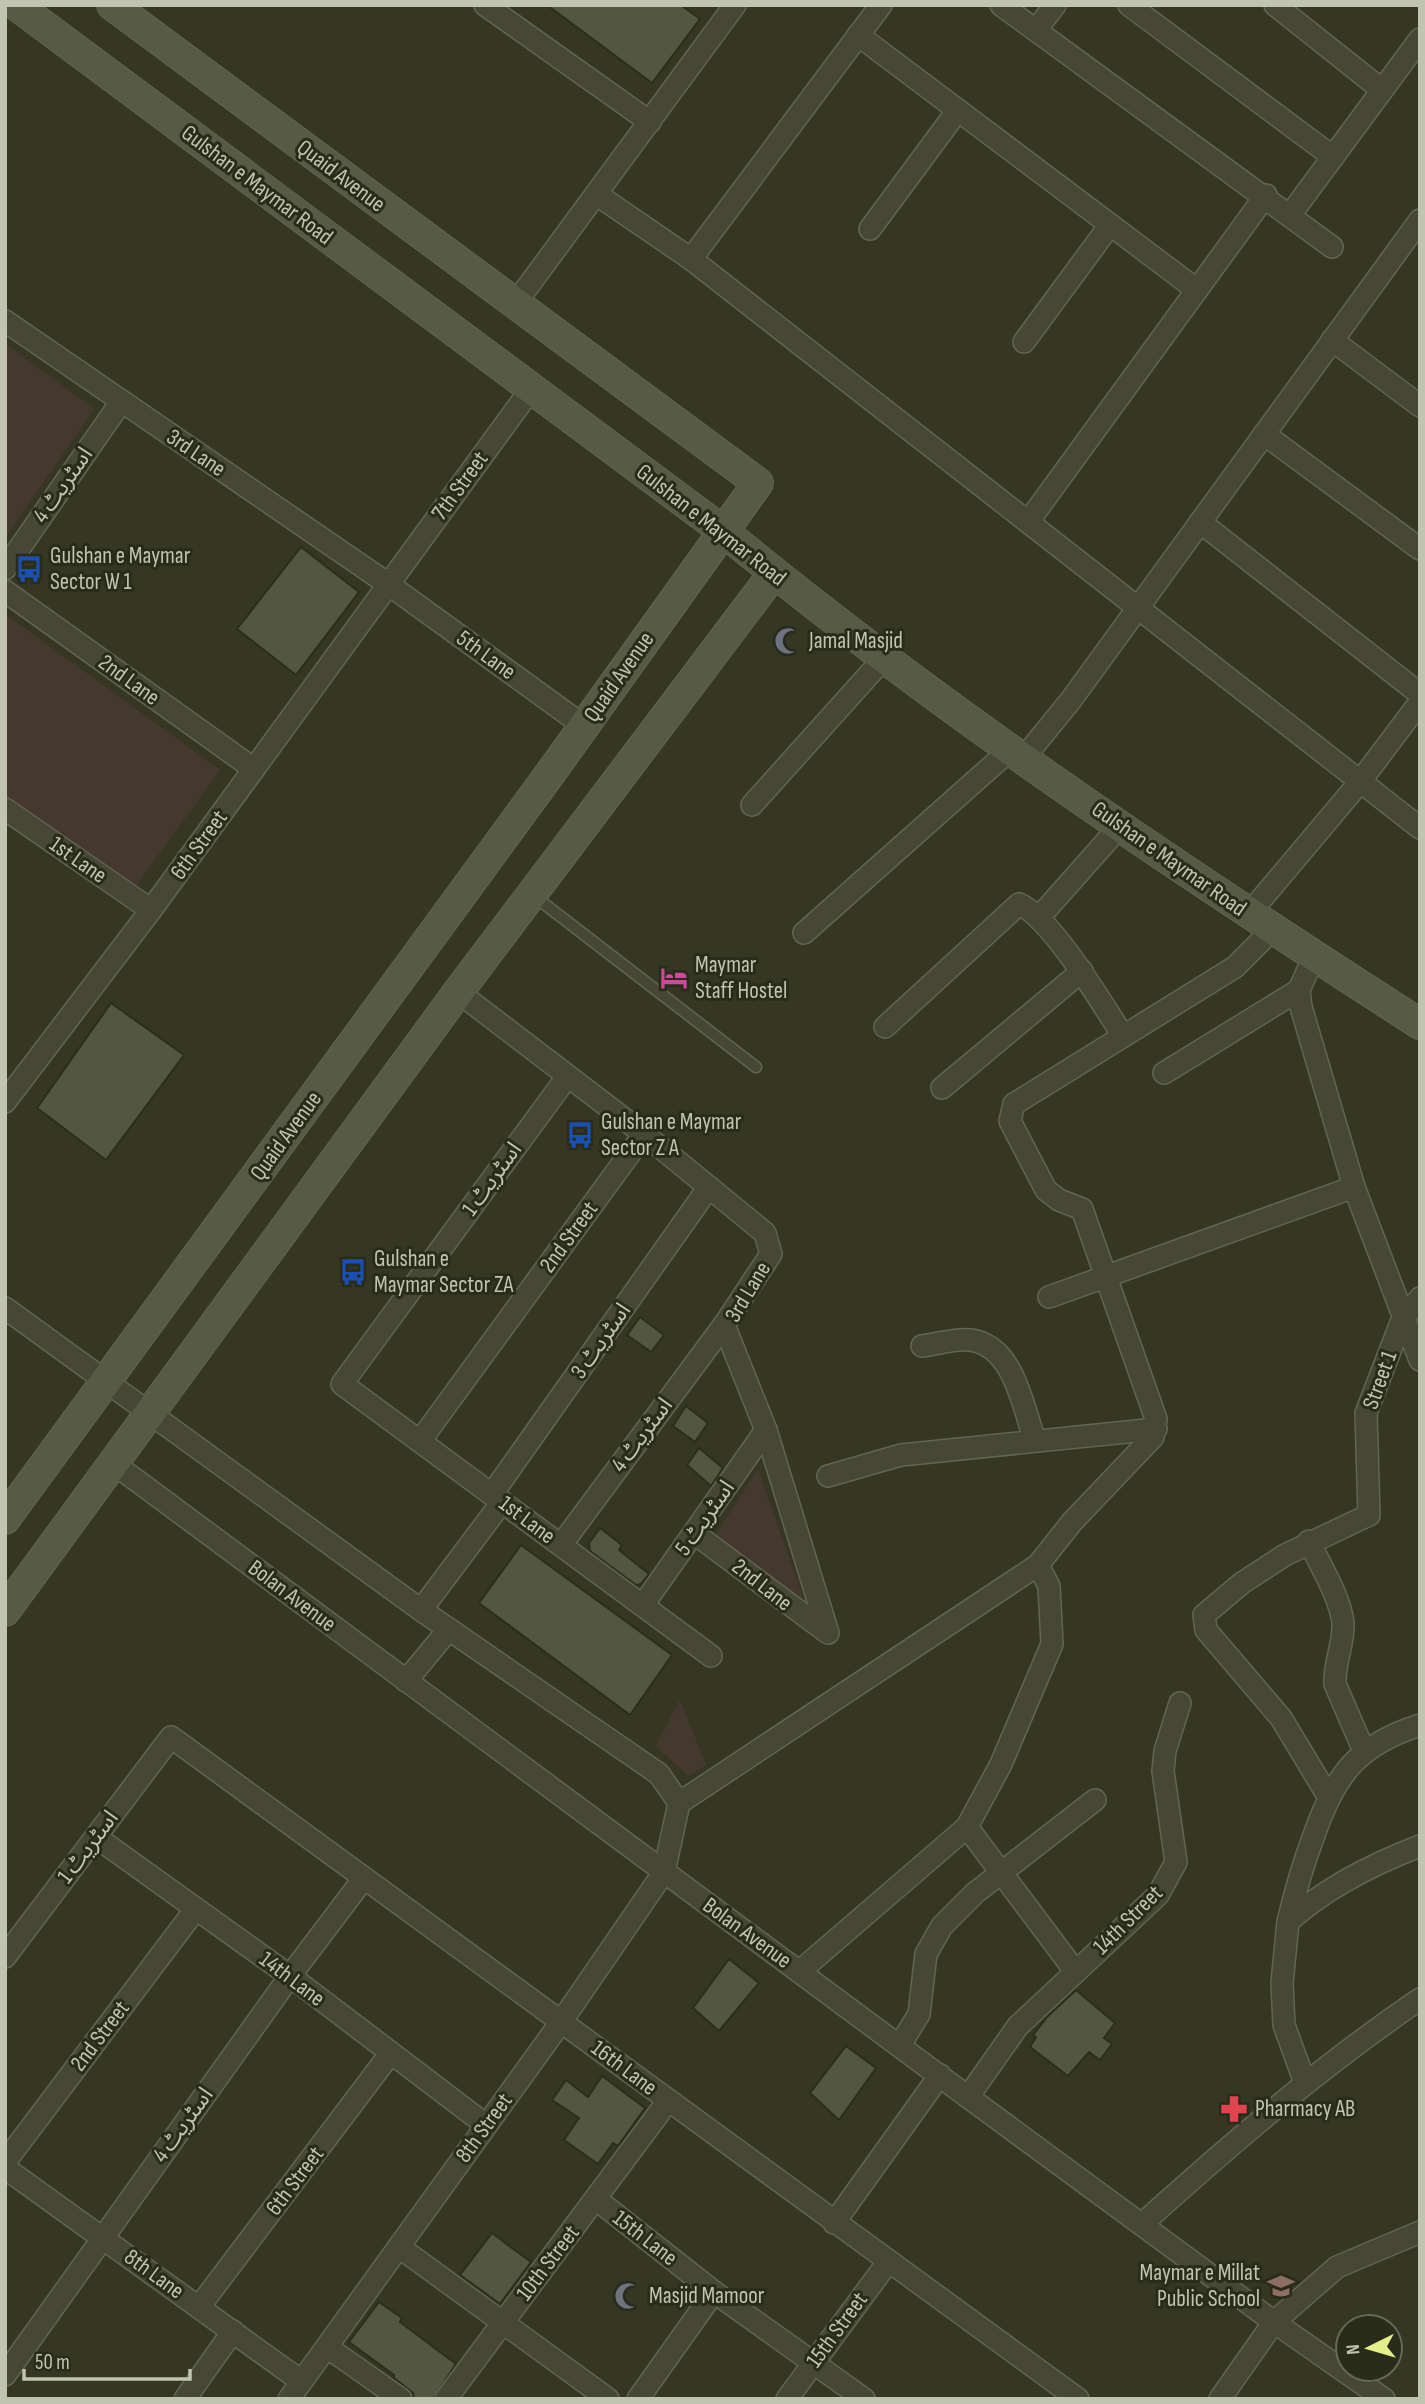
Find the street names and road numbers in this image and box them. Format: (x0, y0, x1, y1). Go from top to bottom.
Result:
street label: Gulshan e Maymar Road (176, 119, 338, 251)
street label: Quaid Avenue (291, 134, 391, 218)
street label: 3rd Lane (161, 423, 231, 483)
street label: اسٹریٹ 4 (27, 442, 99, 528)
street label: 7th Street (426, 446, 494, 526)
street label: Gulshan e Maymar Road (631, 458, 791, 592)
street label: 5th Lane (451, 624, 521, 686)
street label: Quaid Avenue (578, 627, 660, 727)
street label: 2nd Lane (93, 648, 165, 712)
street label: Gulshan e Maymar Road (1086, 795, 1252, 923)
street label: 6th Street (164, 805, 234, 885)
street label: 1st Lane (44, 830, 112, 890)
street label: Quaid Avenue (244, 1086, 328, 1186)
street label: اسٹریٹ 1 (456, 1137, 528, 1221)
street label: 2nd Street (534, 1196, 604, 1278)
street label: 3rd Lane (719, 1257, 777, 1327)
street label: اسٹریٹ 3 (565, 1298, 637, 1384)
street label: Street 1 (1357, 1347, 1403, 1413)
street label: اسٹریٹ 4 (605, 1392, 679, 1478)
street label: اسٹریٹ 5 (669, 1475, 741, 1561)
street label: 1st Lane (493, 1490, 561, 1550)
street label: 2nd Lane (726, 1553, 798, 1617)
street label: Bolan Avenue (243, 1554, 341, 1638)
street label: اسٹریٹ 1 (51, 1805, 125, 1889)
street label: 14th Street (1087, 1879, 1169, 1961)
street label: Bolan Avenue (697, 1892, 797, 1974)
street label: 14th Lane (254, 1945, 330, 2013)
street label: 2nd Street (64, 1995, 136, 2077)
street label: 16th Lane (586, 2034, 662, 2102)
street label: اسٹریٹ 4 (146, 2082, 220, 2168)
street label: 8th Street (449, 2088, 519, 2168)
street label: 6th Street (260, 2141, 330, 2221)
street label: 15th Lane (607, 2204, 683, 2272)
street label: 10th Street (511, 2220, 585, 2306)
street label: 8th Lane (119, 2243, 189, 2305)
street label: 15th Street (800, 2287, 874, 2373)

